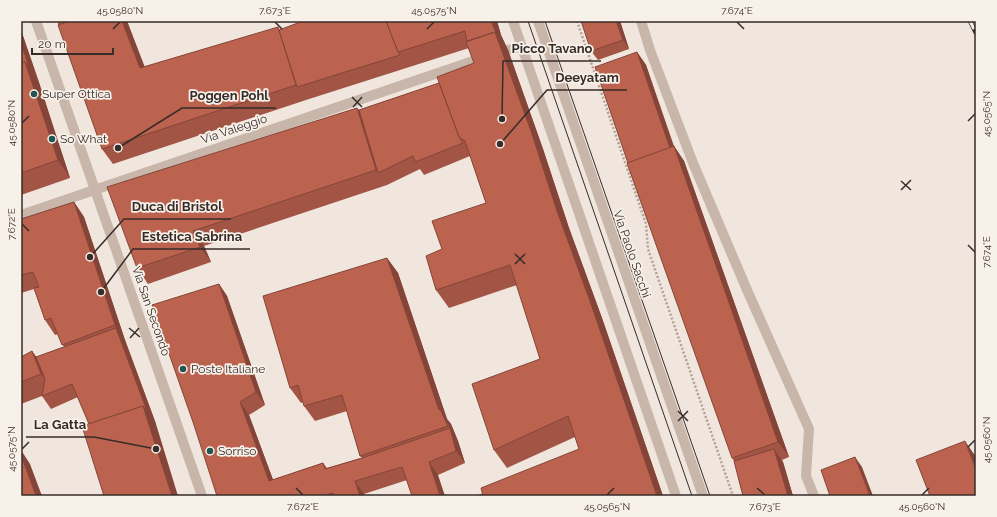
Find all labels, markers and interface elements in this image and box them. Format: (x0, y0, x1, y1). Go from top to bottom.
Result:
text: 45.0580°N (97, 5, 143, 16)
text: 7.673°E (259, 5, 291, 16)
text: 45.0575°N (411, 5, 457, 16)
text: 7.674°E (721, 5, 753, 16)
scale bar (32, 30, 113, 56)
callout: Picco Tavano (503, 36, 601, 61)
text: 20 m (38, 37, 66, 51)
text: Picco Tavano (512, 41, 593, 56)
callout: Deeyatam (547, 65, 627, 90)
text: Deeyatam (555, 70, 619, 85)
callout: Poggen Pohl (182, 83, 276, 108)
place label: Super Ottica (42, 87, 111, 101)
text: Poggen Pohl (190, 88, 269, 103)
marker: Super Ottica (29, 89, 39, 99)
text: 45.0565°N (981, 91, 992, 137)
text: 45.0580°N (6, 100, 17, 146)
street label: Via Valeggio (199, 111, 269, 147)
place label: So What (60, 132, 107, 146)
marker: So What (47, 134, 57, 144)
callout: Duca di Bristol (124, 194, 231, 219)
text: Duca di Bristol (132, 199, 223, 214)
text: 7.672°E (6, 208, 17, 240)
street label: Via Paolo Sacchi (610, 208, 654, 300)
callout: Estetica Sabrina (133, 224, 250, 249)
text: Estetica Sabrina (142, 229, 243, 244)
text: 7.674°E (981, 236, 992, 268)
street label: Via San Secondo (129, 264, 173, 358)
place label: Poste Italiane (191, 362, 265, 376)
marker: Poste Italiane (178, 364, 188, 374)
callout: La Gatta (26, 412, 94, 437)
text: La Gatta (34, 417, 87, 432)
text: 45.0560°N (981, 417, 992, 463)
text: 45.0575°N (6, 426, 17, 472)
place label: Sorriso (218, 444, 256, 458)
marker: Sorriso (205, 446, 215, 456)
text: 7.672°E (287, 501, 319, 512)
text: 45.0565°N (584, 501, 630, 512)
text: 7.673°E (749, 501, 781, 512)
text: 45.0560°N (899, 501, 945, 512)

